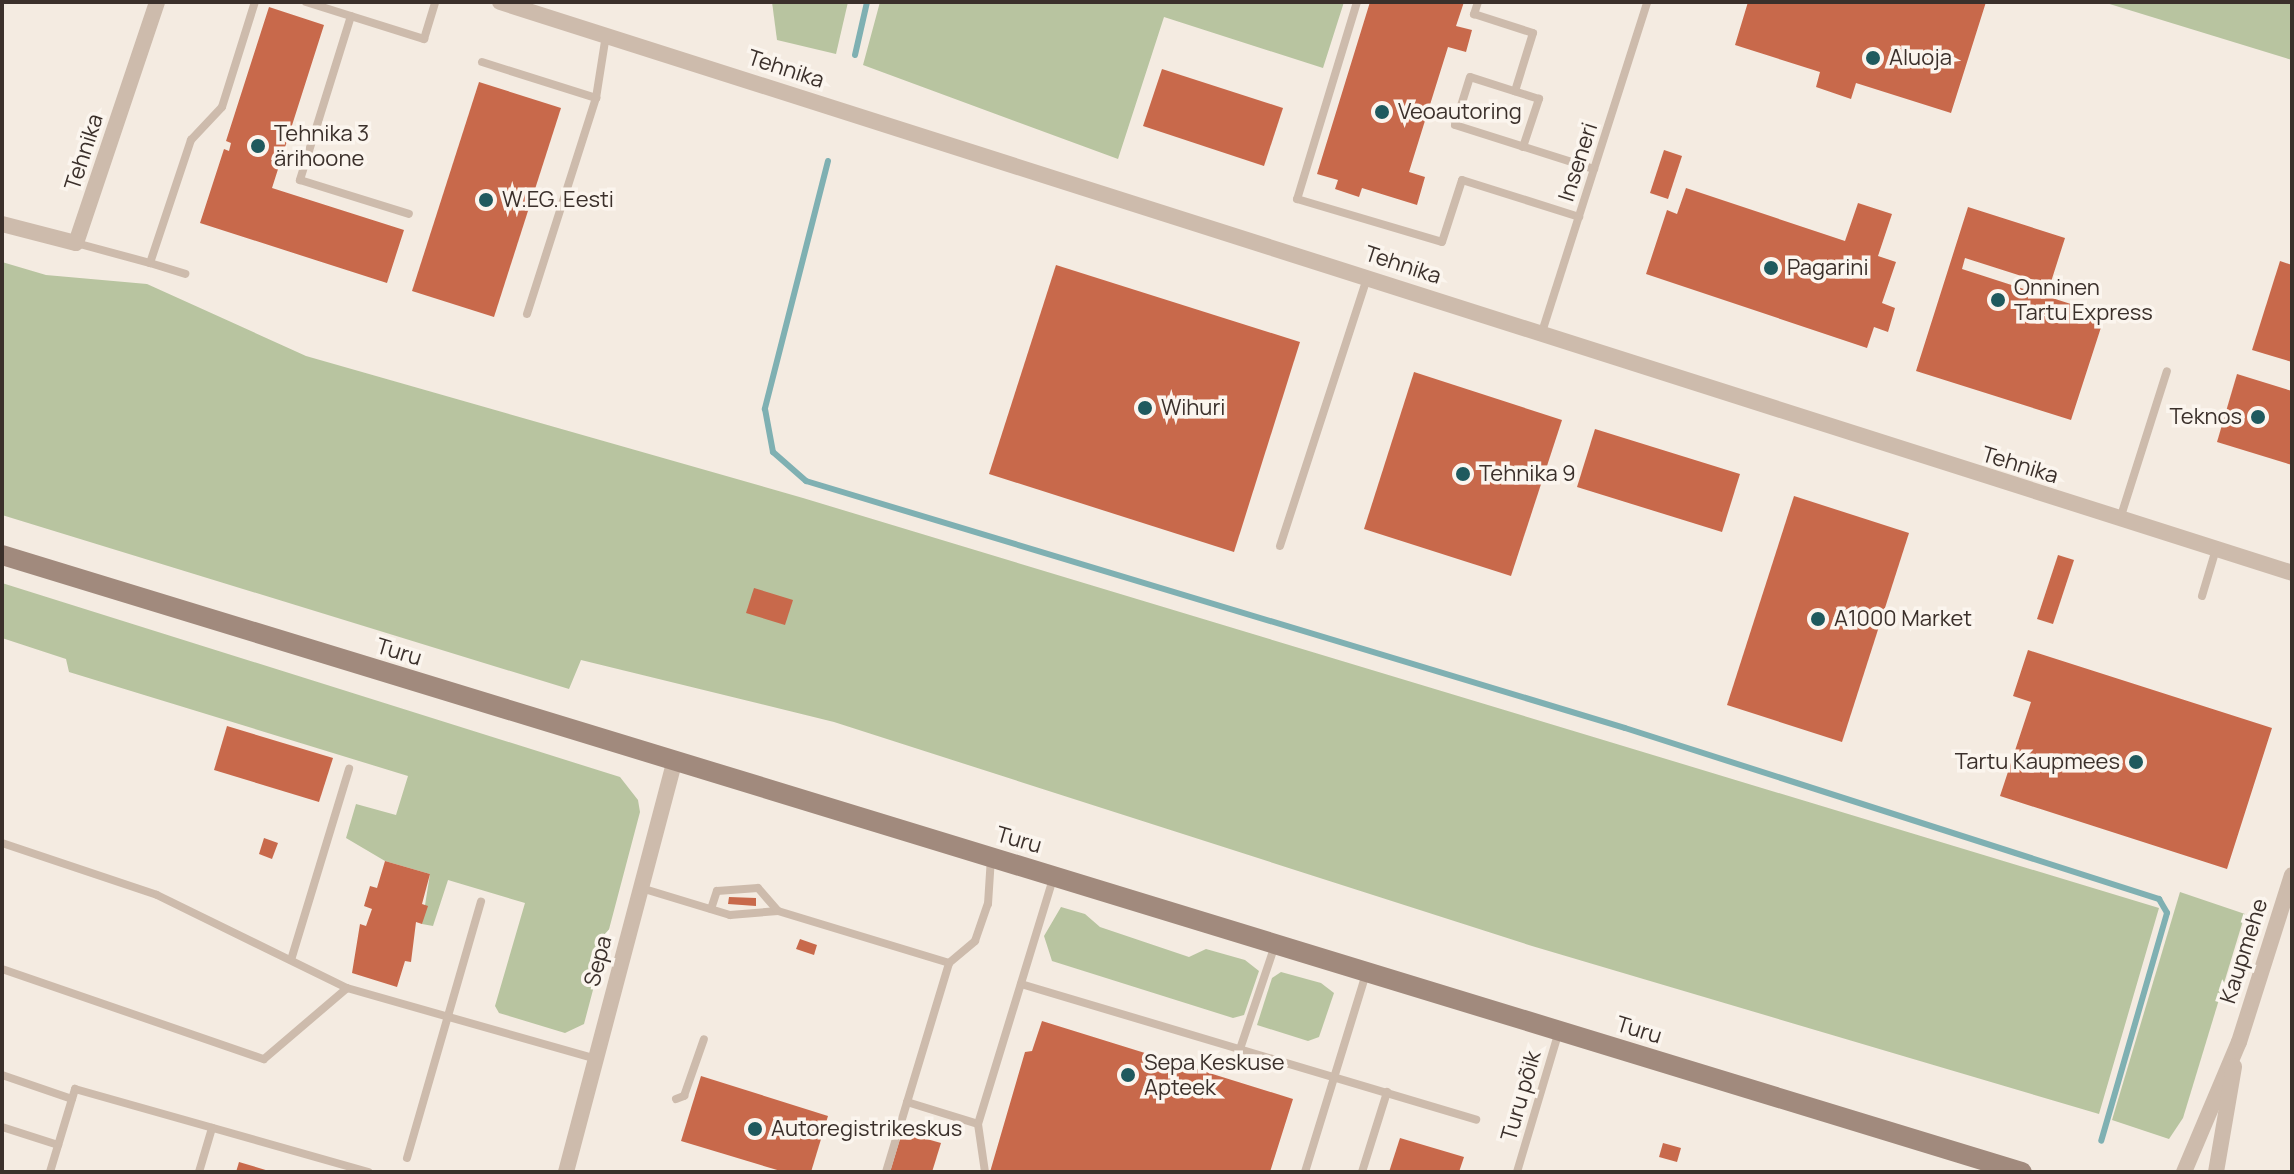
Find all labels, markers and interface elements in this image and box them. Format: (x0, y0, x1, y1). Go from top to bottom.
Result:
street label: Tehnika (745, 44, 827, 94)
place label: Aluoja (1889, 45, 1952, 71)
marker: Aluoja (1864, 49, 1882, 67)
place label: Veoautoring (1398, 99, 1522, 125)
marker: Veoautoring (1373, 103, 1391, 121)
street label: Tehnika (59, 111, 109, 193)
street label: Inseneri (1553, 119, 1603, 205)
place label: Tehnika 3 ärihoone (274, 120, 369, 172)
marker: Tehnika 3 ärihoone (249, 137, 267, 155)
place label: W.EG. Eesti (502, 187, 614, 213)
marker: W.EG. Eesti (477, 191, 495, 209)
street label: Tehnika (1362, 240, 1444, 290)
place label: Pagarini (1787, 255, 1869, 281)
marker: Pagarini (1762, 259, 1780, 277)
place label: Onninen Tartu Express (2014, 274, 2153, 326)
marker: Onninen Tartu Express (1989, 291, 2007, 309)
place label: Wihuri (1161, 395, 1225, 421)
marker: Wihuri (1136, 399, 1154, 417)
place label: Teknos (2169, 404, 2242, 430)
marker: Teknos (2249, 408, 2267, 426)
street label: Tehnika (1979, 441, 2061, 489)
place label: Tehnika 9 (1479, 461, 1576, 487)
marker: Tehnika 9 (1454, 465, 1472, 483)
place label: A1000 Market (1834, 606, 1972, 632)
marker: A1000 Market (1809, 610, 1827, 628)
street label: Turu (373, 633, 425, 671)
place label: Tartu Kaupmees (1955, 749, 2120, 775)
marker: Tartu Kaupmees (2127, 753, 2145, 771)
street label: Turu (993, 821, 1045, 859)
street label: Kaupmehe (2215, 895, 2273, 1007)
street label: Sepa (579, 933, 617, 989)
street label: Turu (1613, 1011, 1665, 1049)
street label: Turu põik (1496, 1048, 1546, 1144)
place label: Sepa Keskuse Apteek (1144, 1049, 1285, 1100)
marker: Sepa Keskuse Apteek (1119, 1066, 1137, 1084)
place label: Autoregistrikeskus (771, 1116, 962, 1142)
marker: Autoregistrikeskus (746, 1120, 764, 1138)

